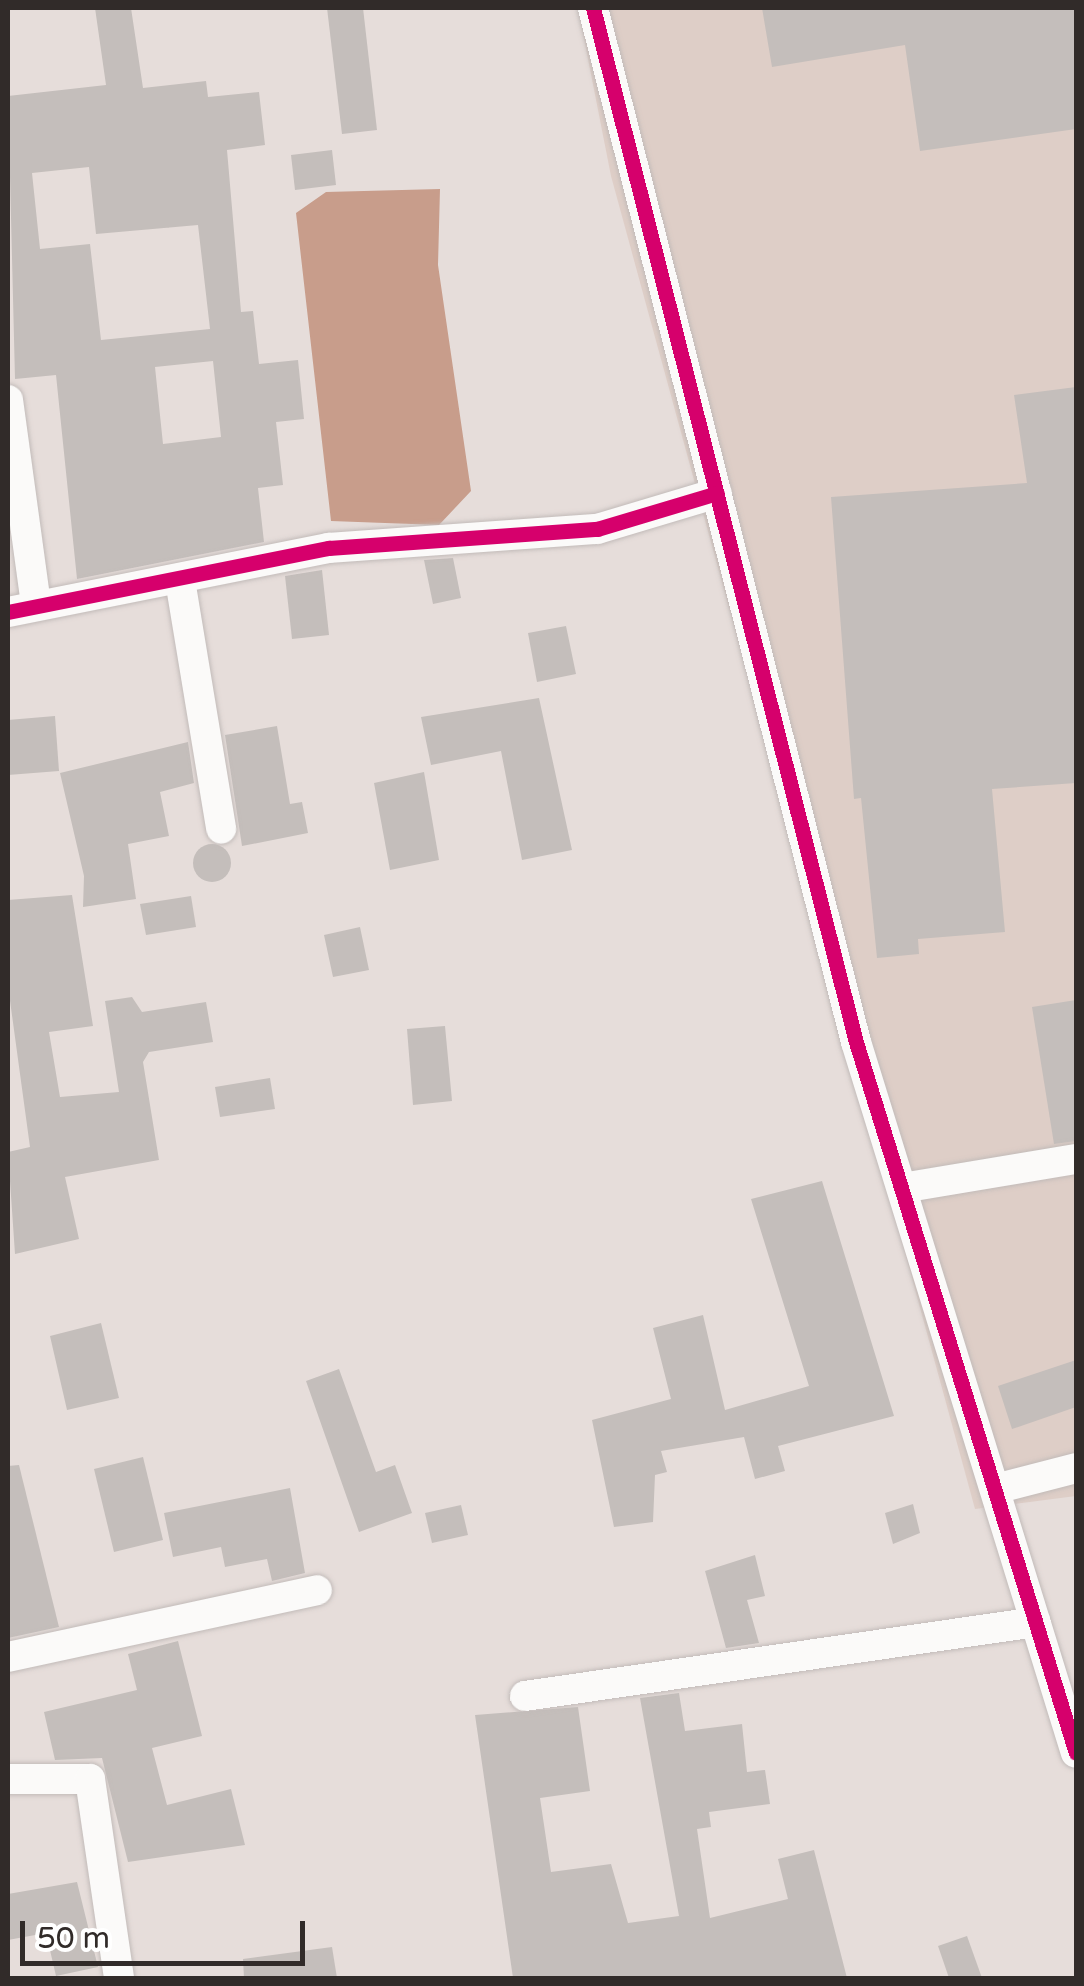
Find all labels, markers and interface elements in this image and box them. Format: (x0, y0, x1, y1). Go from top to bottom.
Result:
scale bar (25, 1901, 310, 1963)
text: 50 m (37, 1920, 110, 1957)

